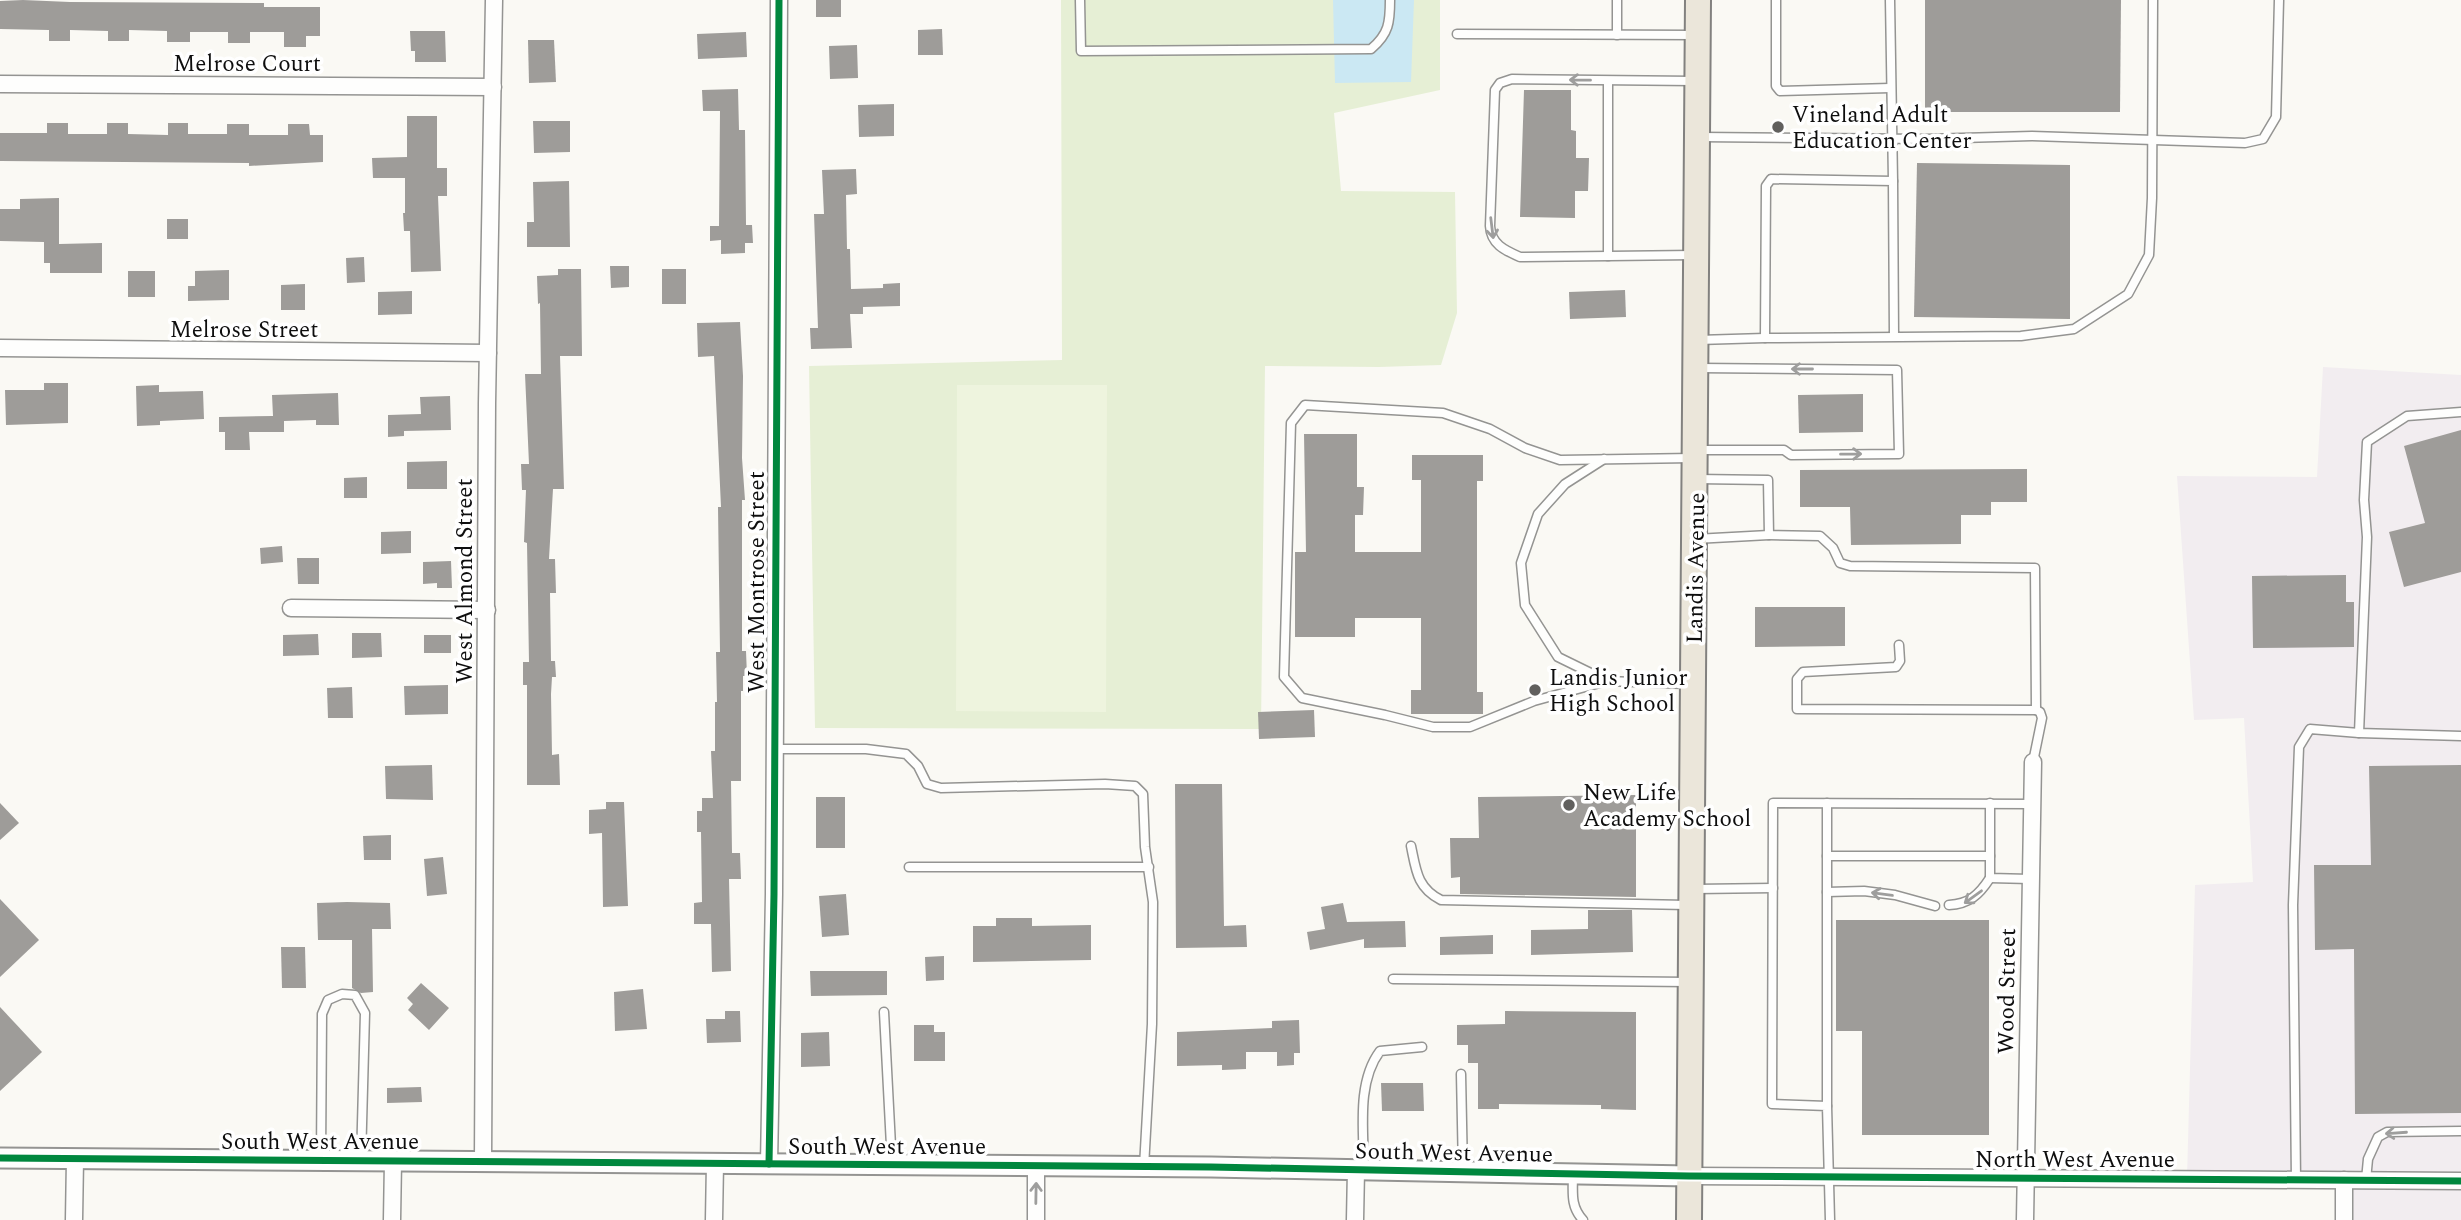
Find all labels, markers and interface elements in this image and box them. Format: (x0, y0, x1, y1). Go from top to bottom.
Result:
street label: Melrose Court (173, 47, 321, 82)
one-way arrow (1569, 73, 1592, 87)
place label: Vineland Adult Education Center (1792, 98, 1972, 159)
marker: Vineland Adult Education Center (1770, 119, 1786, 135)
one-way arrow (1485, 216, 1498, 239)
street label: Melrose Street (170, 313, 318, 348)
one-way arrow (1791, 362, 1814, 376)
one-way arrow (1839, 448, 1862, 461)
street label: West Montrose Street (740, 471, 775, 693)
street label: West Almond Street (448, 478, 483, 684)
street label: Landis Avenue (1678, 492, 1715, 644)
place label: Landis Junior High School (1549, 661, 1688, 722)
marker: Landis Junior High School (1527, 682, 1543, 698)
place label: New Life Academy School (1583, 776, 1751, 837)
marker: New Life Academy School (1561, 797, 1577, 813)
one-way arrow (1871, 887, 1893, 900)
one-way arrow (1963, 889, 1982, 904)
street label: Wood Street (1989, 928, 2026, 1054)
street label: South West Avenue (221, 1125, 419, 1160)
one-way arrow (2386, 1127, 2408, 1140)
street label: South West Avenue (788, 1130, 986, 1165)
street label: South West Avenue (1355, 1134, 1553, 1173)
street label: North West Avenue (1975, 1143, 2175, 1178)
one-way arrow (1029, 1182, 1043, 1205)

